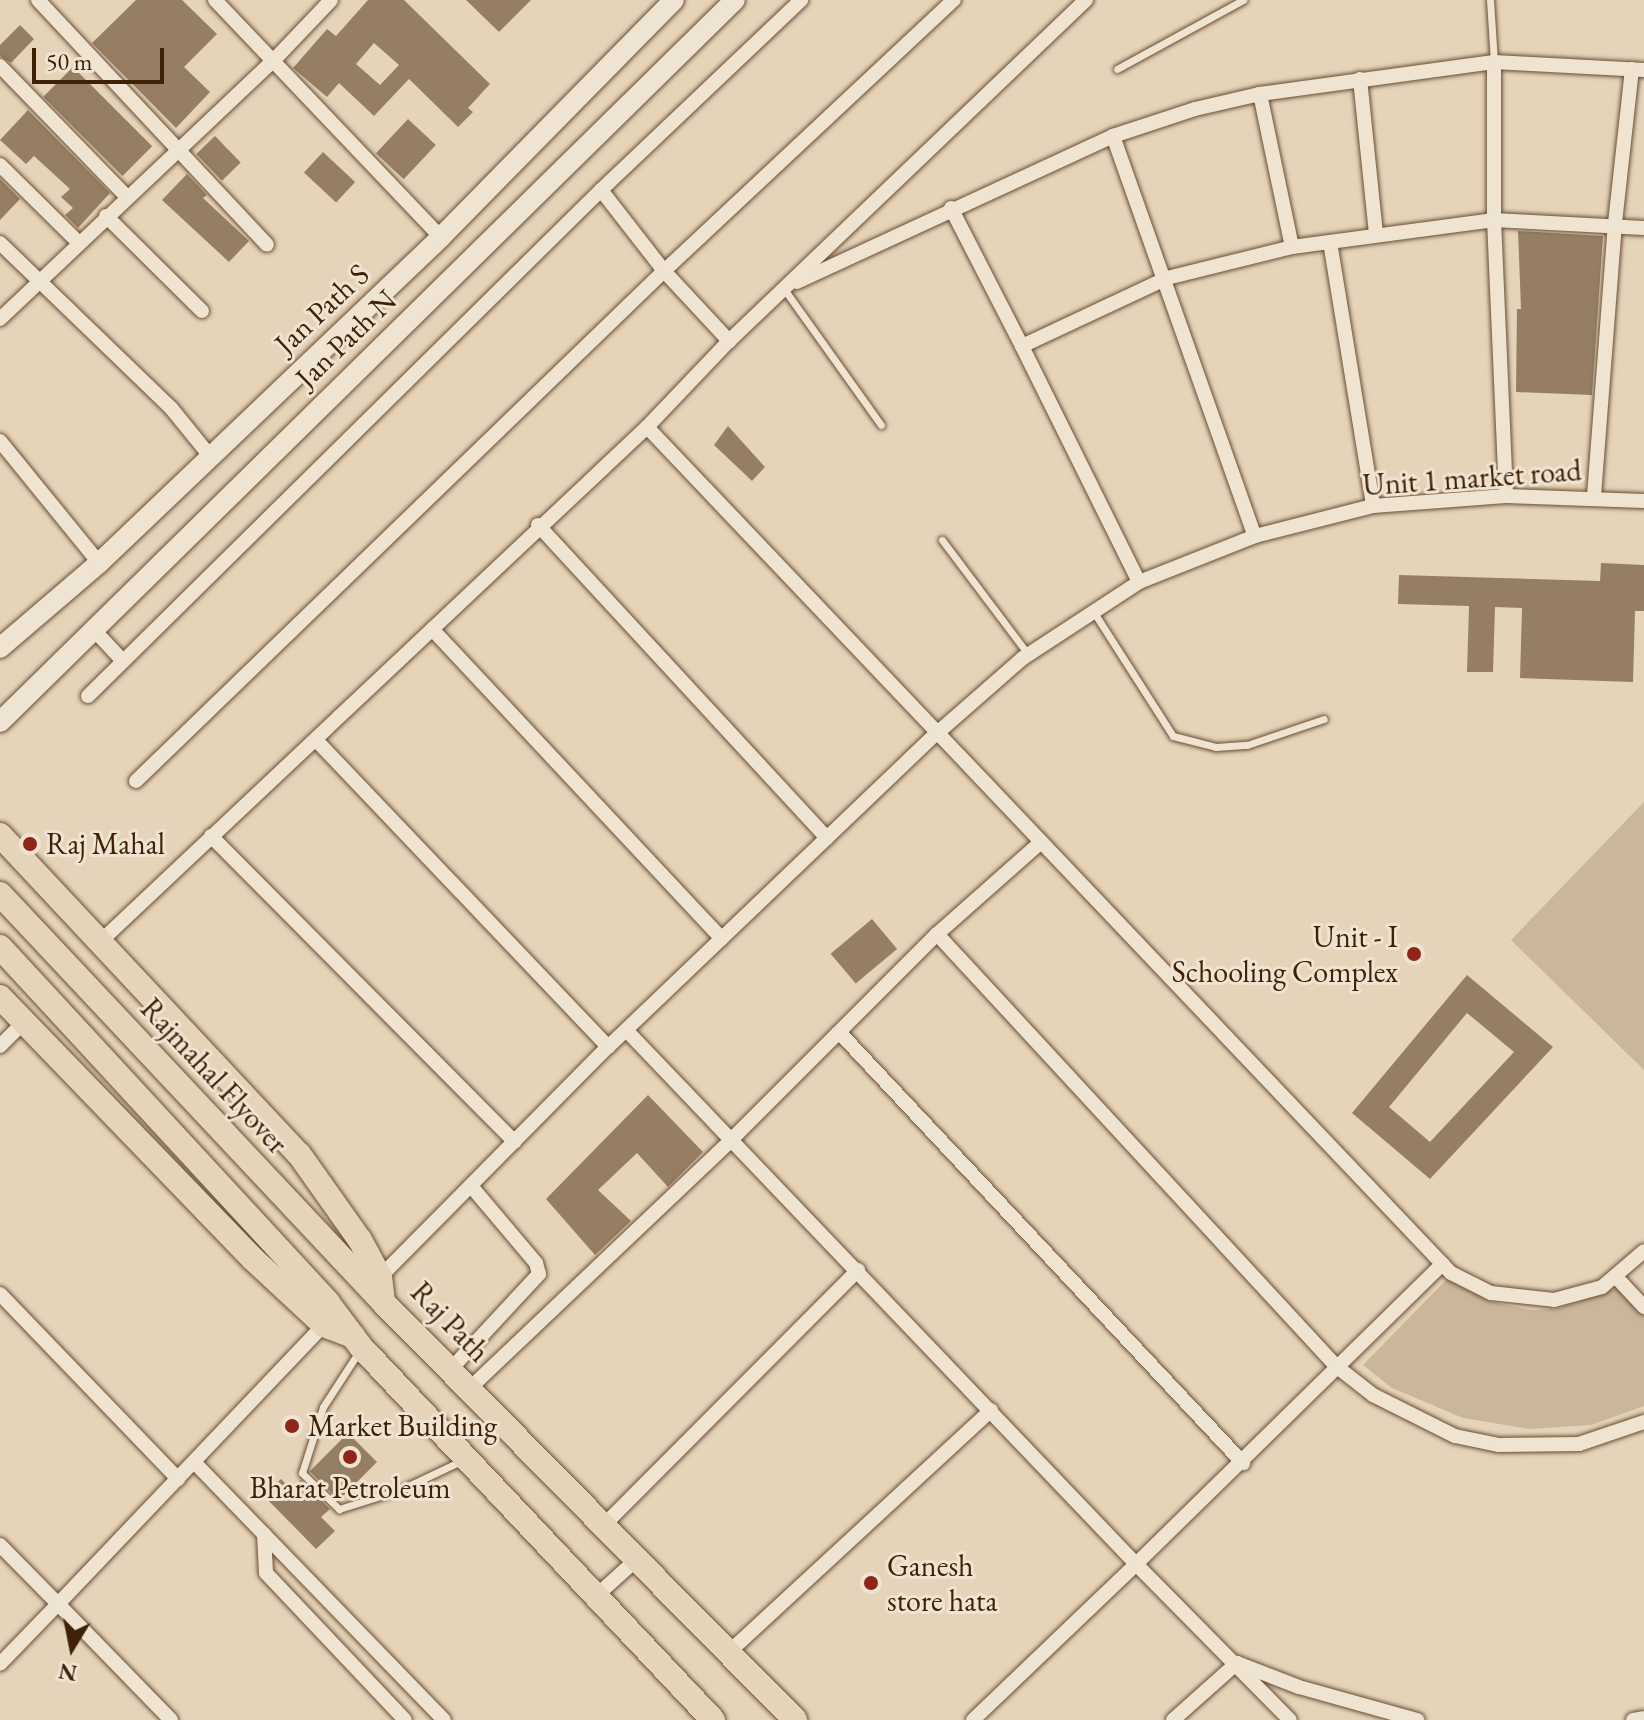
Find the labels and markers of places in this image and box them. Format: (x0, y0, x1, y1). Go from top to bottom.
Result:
place label: Raj Mahal (46, 826, 165, 862)
marker: Raj Mahal (21, 835, 39, 853)
place label: Unit - I Schooling Complex (1172, 919, 1398, 990)
marker: Unit - I Schooling Complex (1405, 945, 1423, 963)
place label: Market Building (308, 1408, 497, 1444)
marker: Market Building (283, 1417, 301, 1435)
marker: Bharat Petroleum (341, 1448, 359, 1466)
place label: Bharat Petroleum (249, 1470, 451, 1506)
place label: Ganesh store hata (887, 1548, 997, 1618)
marker: Ganesh store hata (862, 1574, 880, 1592)

